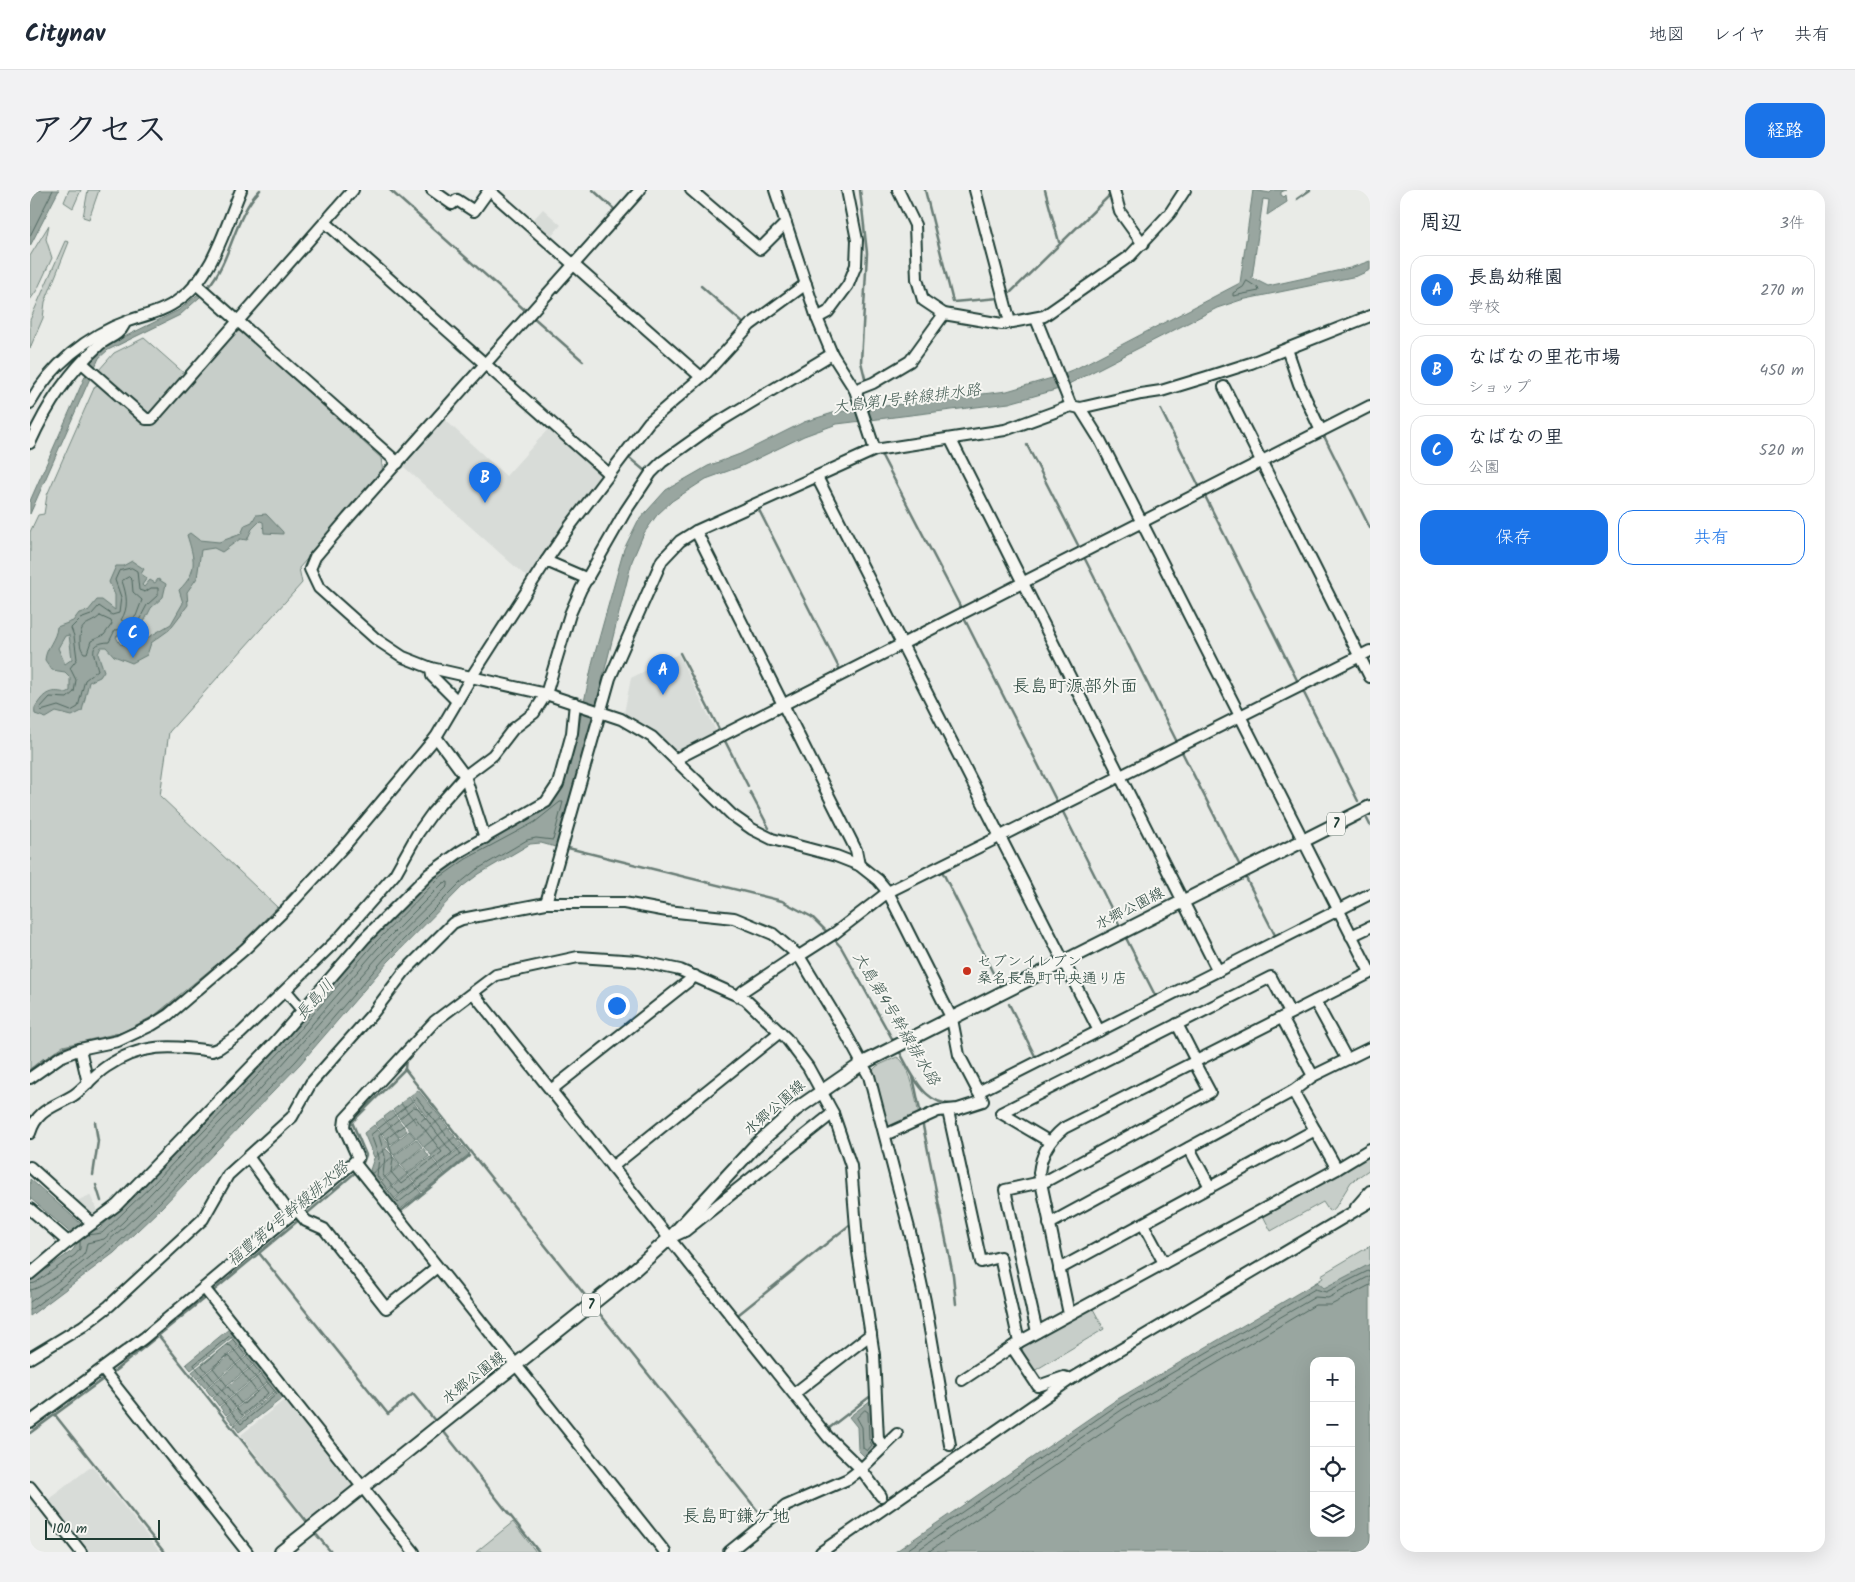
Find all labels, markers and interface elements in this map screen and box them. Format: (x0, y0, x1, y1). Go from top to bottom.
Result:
text: Citynav (25, 15, 105, 54)
text: 地図 (1649, 21, 1685, 50)
text: レイヤ (1713, 21, 1766, 50)
text: 共有 (1794, 21, 1830, 50)
button: 経路 (1745, 103, 1825, 158)
text: アクセス (30, 104, 168, 160)
text: 周辺 (1420, 207, 1462, 240)
text: 3件 (1780, 211, 1805, 236)
text: 長島幼稚園 (1468, 263, 1563, 293)
text: A (1432, 278, 1442, 303)
text: 270 m (1760, 278, 1804, 303)
text: 学校 (1468, 295, 1500, 320)
text: なばなの里花市場 (1468, 343, 1620, 373)
text: B (1432, 358, 1442, 383)
text: 450 m (1759, 358, 1804, 383)
text: ショップ (1468, 375, 1531, 400)
water label: 大島第1号幹線排水路 (832, 377, 983, 420)
text: なばなの里 (1468, 423, 1563, 453)
text: C (1432, 438, 1442, 463)
text: 520 m (1759, 438, 1804, 463)
text: 公園 (1468, 455, 1500, 480)
pin: B (469, 462, 501, 503)
button: 保存 (1420, 510, 1608, 565)
button: 共有 (1618, 510, 1805, 565)
pin: C (117, 617, 149, 658)
pin: A (647, 654, 679, 695)
district label: 長島町源部外面 (1012, 673, 1138, 702)
road number: 7 (1327, 812, 1345, 836)
street label: 水郷公園線 (1091, 881, 1169, 937)
water label: 大島第4号幹線排水路 (846, 947, 947, 1092)
place label: セブンイレブン 桑名長島町中央通り店 (977, 950, 1127, 991)
marker: セブンイレブン 桑名長島町中央通り店 (961, 965, 973, 977)
water label: 長島川 (290, 974, 340, 1026)
your location (604, 993, 630, 1019)
street label: 水郷公園線 (739, 1074, 811, 1142)
water label: 福豊第4号幹線排水路 (221, 1155, 355, 1273)
road number: 7 (582, 1294, 600, 1316)
street label: 水郷公園線 (437, 1345, 511, 1411)
map controls (1310, 1357, 1355, 1537)
button: + (1310, 1357, 1355, 1402)
button: − (1310, 1402, 1355, 1447)
button: locate (1310, 1447, 1355, 1492)
button: layers (1310, 1492, 1355, 1537)
district label: 長島町鎌ケ地 (682, 1503, 790, 1532)
scale bar (45, 1517, 160, 1540)
text: 100 m (52, 1518, 87, 1540)

